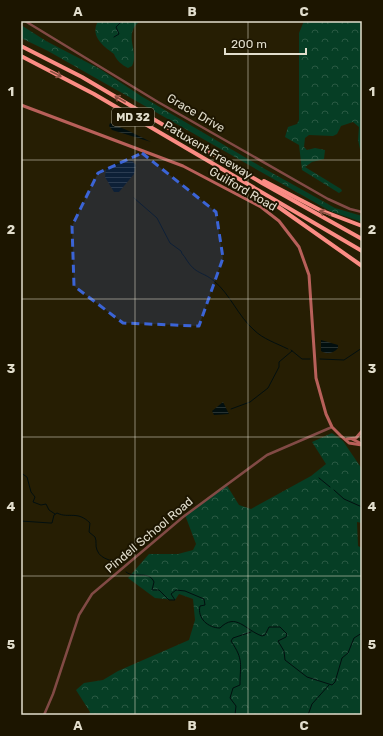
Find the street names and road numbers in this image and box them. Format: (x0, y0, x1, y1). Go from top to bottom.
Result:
street label: Grace Drive (165, 91, 228, 135)
road number: MD 32 (112, 108, 154, 126)
street label: Patuxent Freeway (161, 118, 255, 182)
street label: Guilford Road (207, 164, 279, 214)
street label: Pindell School Road (102, 494, 196, 576)

